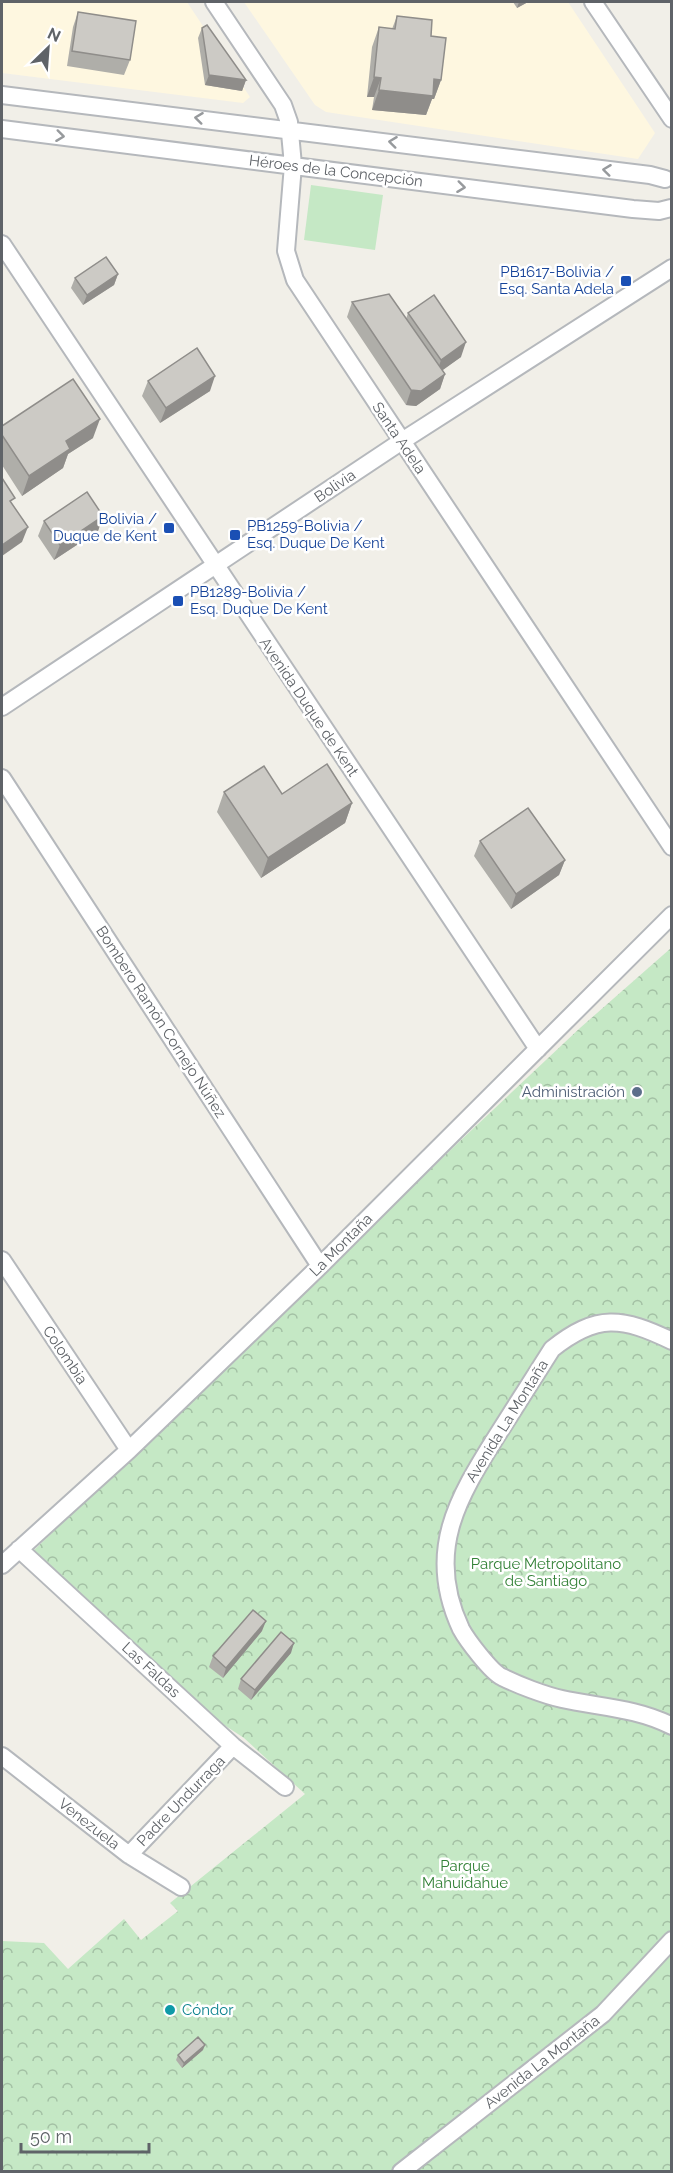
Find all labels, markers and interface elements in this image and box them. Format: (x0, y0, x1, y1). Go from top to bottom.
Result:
north arrow (18, 18, 78, 78)
text: N (45, 24, 64, 46)
one-way arrow (195, 112, 204, 125)
one-way arrow (55, 130, 64, 142)
one-way arrow (388, 137, 397, 149)
street label: Héroes de la Concepción (248, 151, 424, 191)
one-way arrow (602, 164, 612, 176)
one-way arrow (457, 180, 466, 193)
place label: PB1617-Bolivia / Esq. Santa Adela (499, 263, 614, 298)
marker: PB1617-Bolivia / Esq. Santa Adela (619, 274, 633, 288)
street label: Santa Adela (368, 399, 430, 477)
street label: Bolivia (311, 466, 359, 506)
place label: Bolivia / Duque de Kent (53, 510, 157, 545)
place label: PB1259-Bolivia / Esq. Duque De Kent (247, 517, 385, 552)
marker: Bolivia / Duque de Kent (162, 521, 176, 535)
marker: PB1259-Bolivia / Esq. Duque De Kent (228, 528, 242, 542)
place label: PB1289-Bolivia / Esq. Duque De Kent (190, 583, 328, 618)
marker: PB1289-Bolivia / Esq. Duque De Kent (171, 594, 185, 608)
street label: Avenida Duque de Kent (256, 634, 362, 780)
street label: Bombero Ramón Cornejo Núñez (92, 923, 230, 1121)
place label: Administración (522, 1083, 625, 1101)
marker: Administración (630, 1085, 644, 1099)
street label: La Montaña (306, 1210, 376, 1280)
street label: Colombia (39, 1322, 91, 1388)
street label: Avenida La Montaña (462, 1356, 552, 1486)
park label: Parque Metropolitano de Santiago (471, 1555, 621, 1590)
street label: Las Faldas (118, 1639, 184, 1701)
street label: Padre Undurraga (133, 1752, 229, 1850)
street label: Venezuela (55, 1794, 123, 1854)
park label: Parque Mahuidahue (422, 1857, 508, 1892)
place label: Cóndor (182, 2001, 234, 2019)
marker: Cóndor (163, 2003, 177, 2017)
street label: Avenida La Montaña (481, 2011, 603, 2113)
scale bar (21, 2116, 148, 2154)
text: 50 m (30, 2126, 72, 2147)

